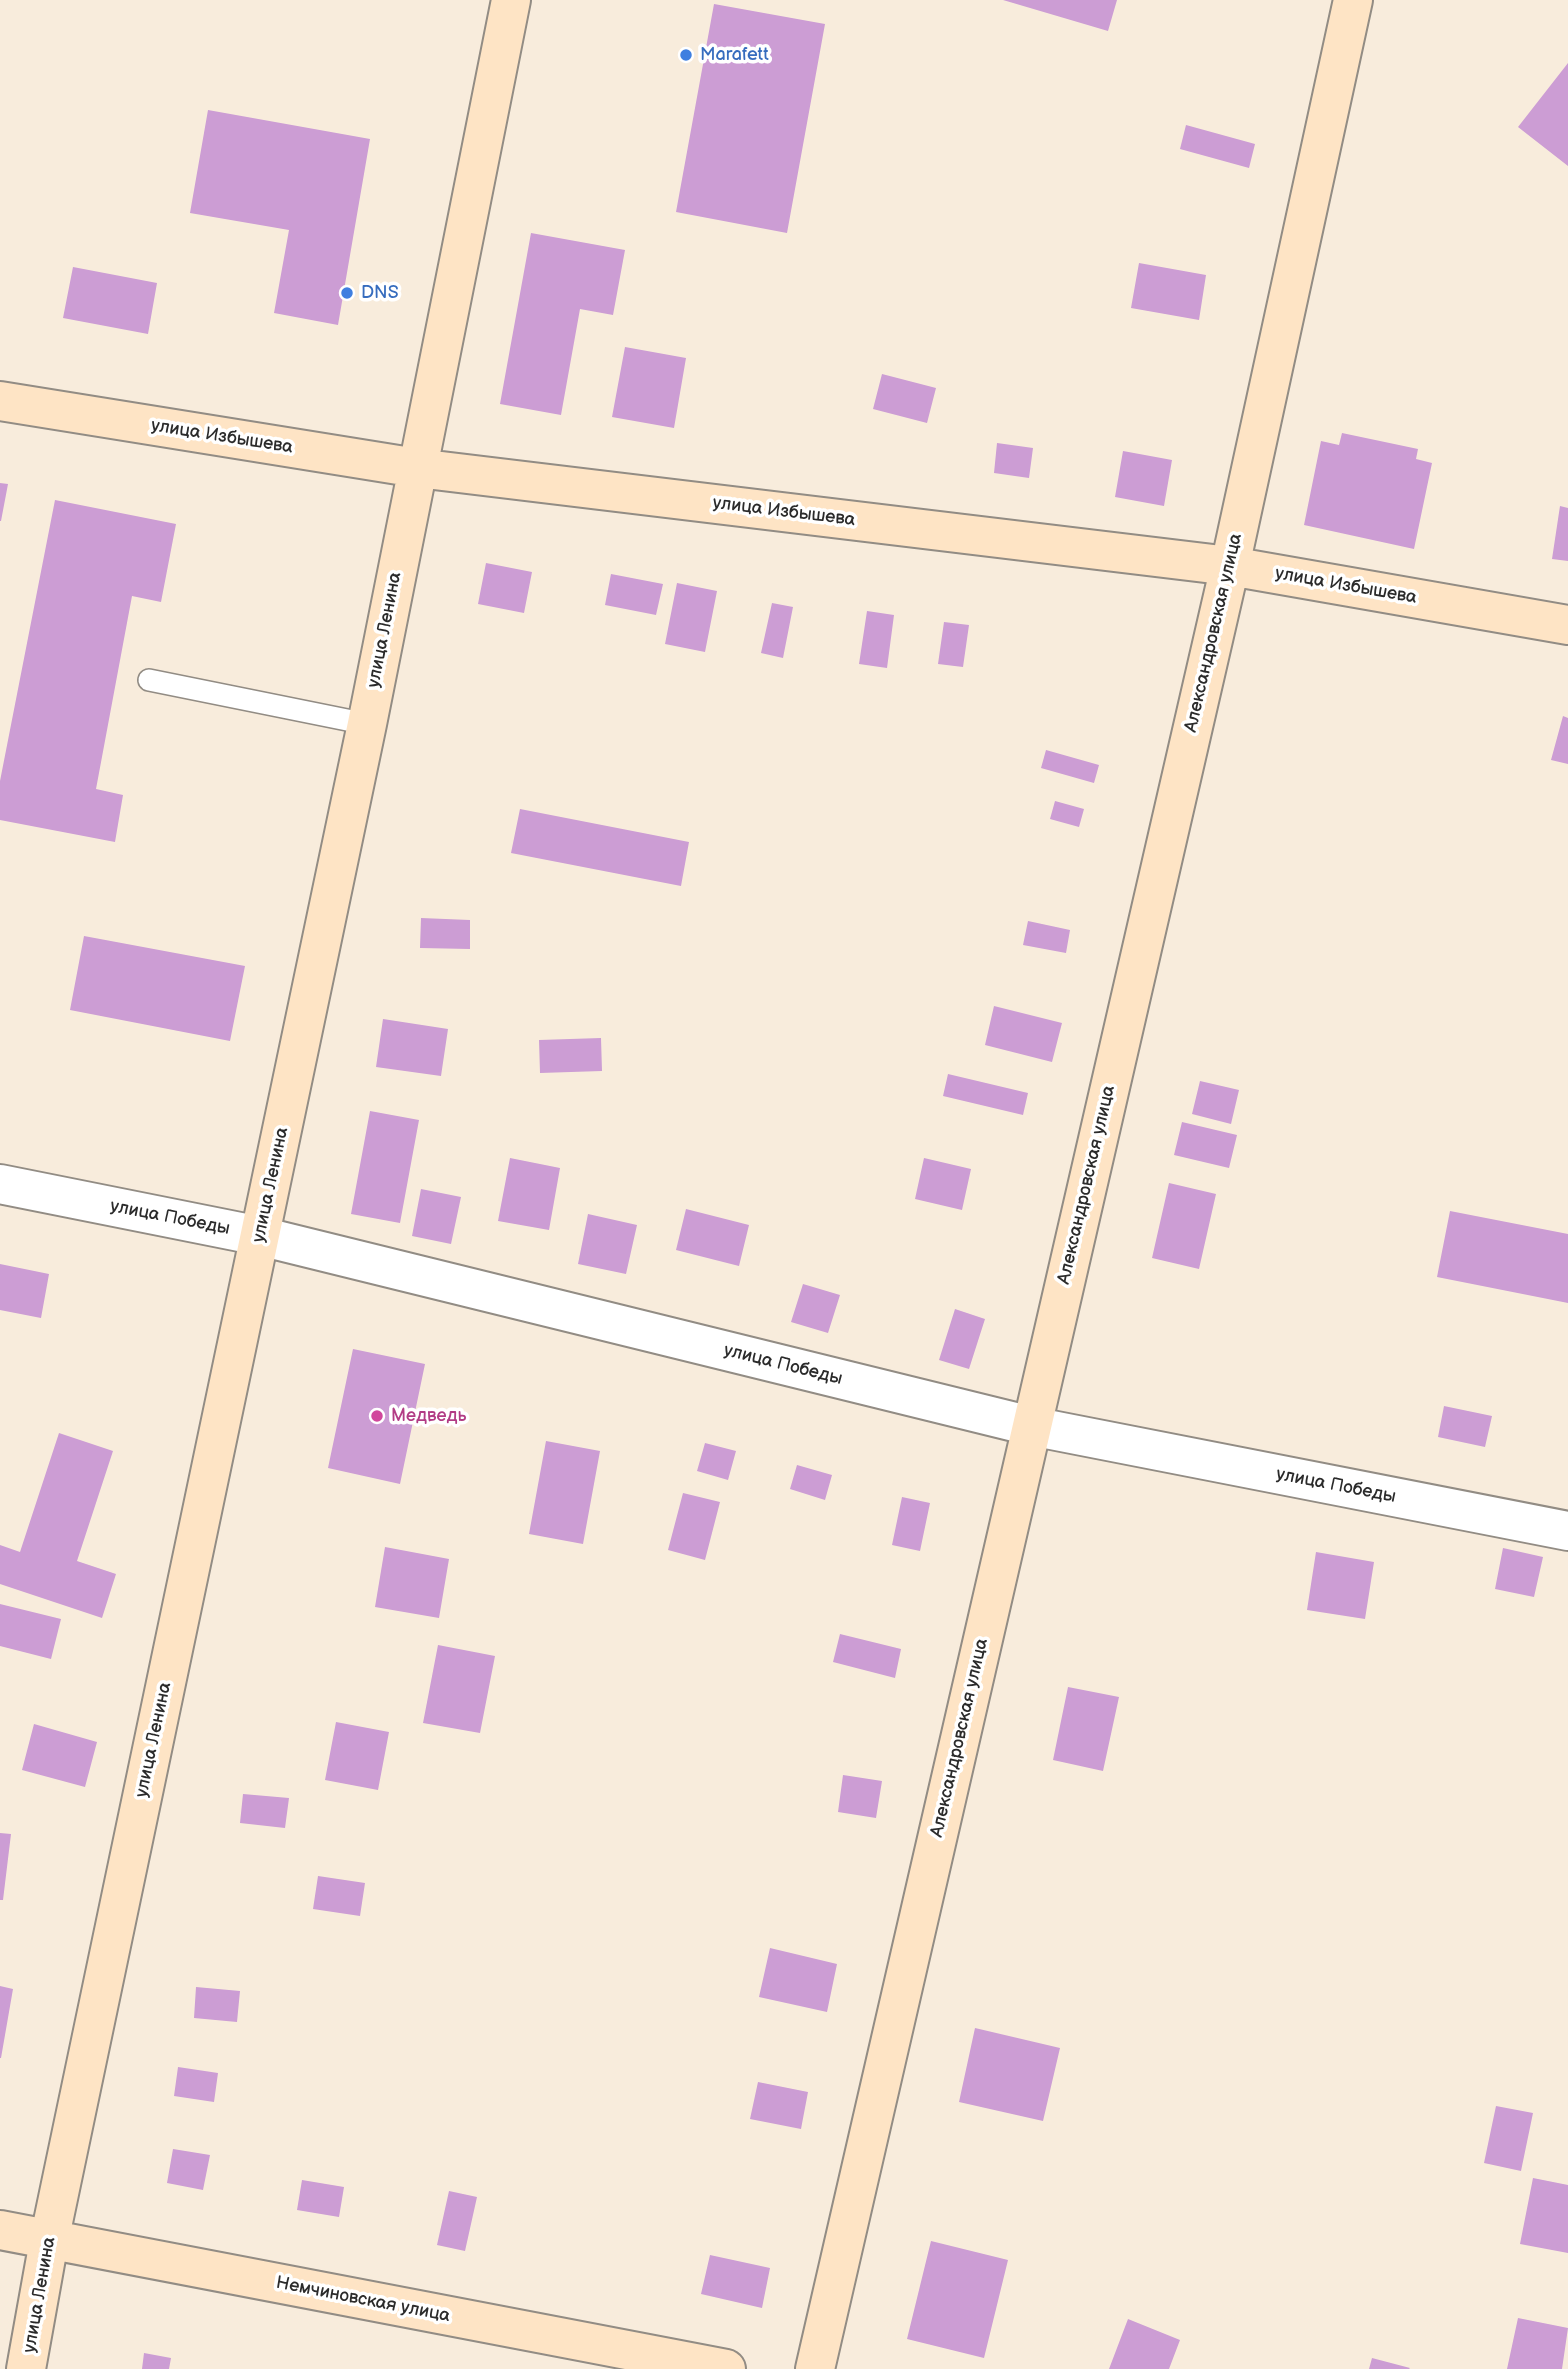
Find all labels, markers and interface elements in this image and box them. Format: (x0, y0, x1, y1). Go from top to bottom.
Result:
place label: Marafett (700, 44, 769, 66)
marker: Marafett (678, 47, 694, 63)
place label: DNS (361, 282, 399, 304)
marker: DNS (339, 285, 355, 301)
street label: улица Избышева (149, 415, 295, 459)
street label: улица Избышева (712, 493, 856, 531)
street label: Александровская улица (1181, 531, 1247, 735)
street label: улица Избышева (1274, 563, 1418, 609)
street label: улица Ленина (363, 570, 407, 690)
street label: Александровская улица (1054, 1083, 1120, 1287)
street label: улица Ленина (248, 1125, 294, 1245)
street label: улица Победы (108, 1196, 232, 1240)
street label: улица Победы (722, 1340, 844, 1390)
place label: Медведь (391, 1405, 466, 1427)
marker: Медведь (369, 1408, 385, 1424)
street label: улица Победы (1274, 1464, 1398, 1508)
street label: Александровская улица (927, 1636, 993, 1840)
street label: улица Ленина (131, 1680, 177, 1800)
street label: улица Ленина (19, 2235, 61, 2355)
street label: Немчиновская улица (274, 2273, 452, 2327)

